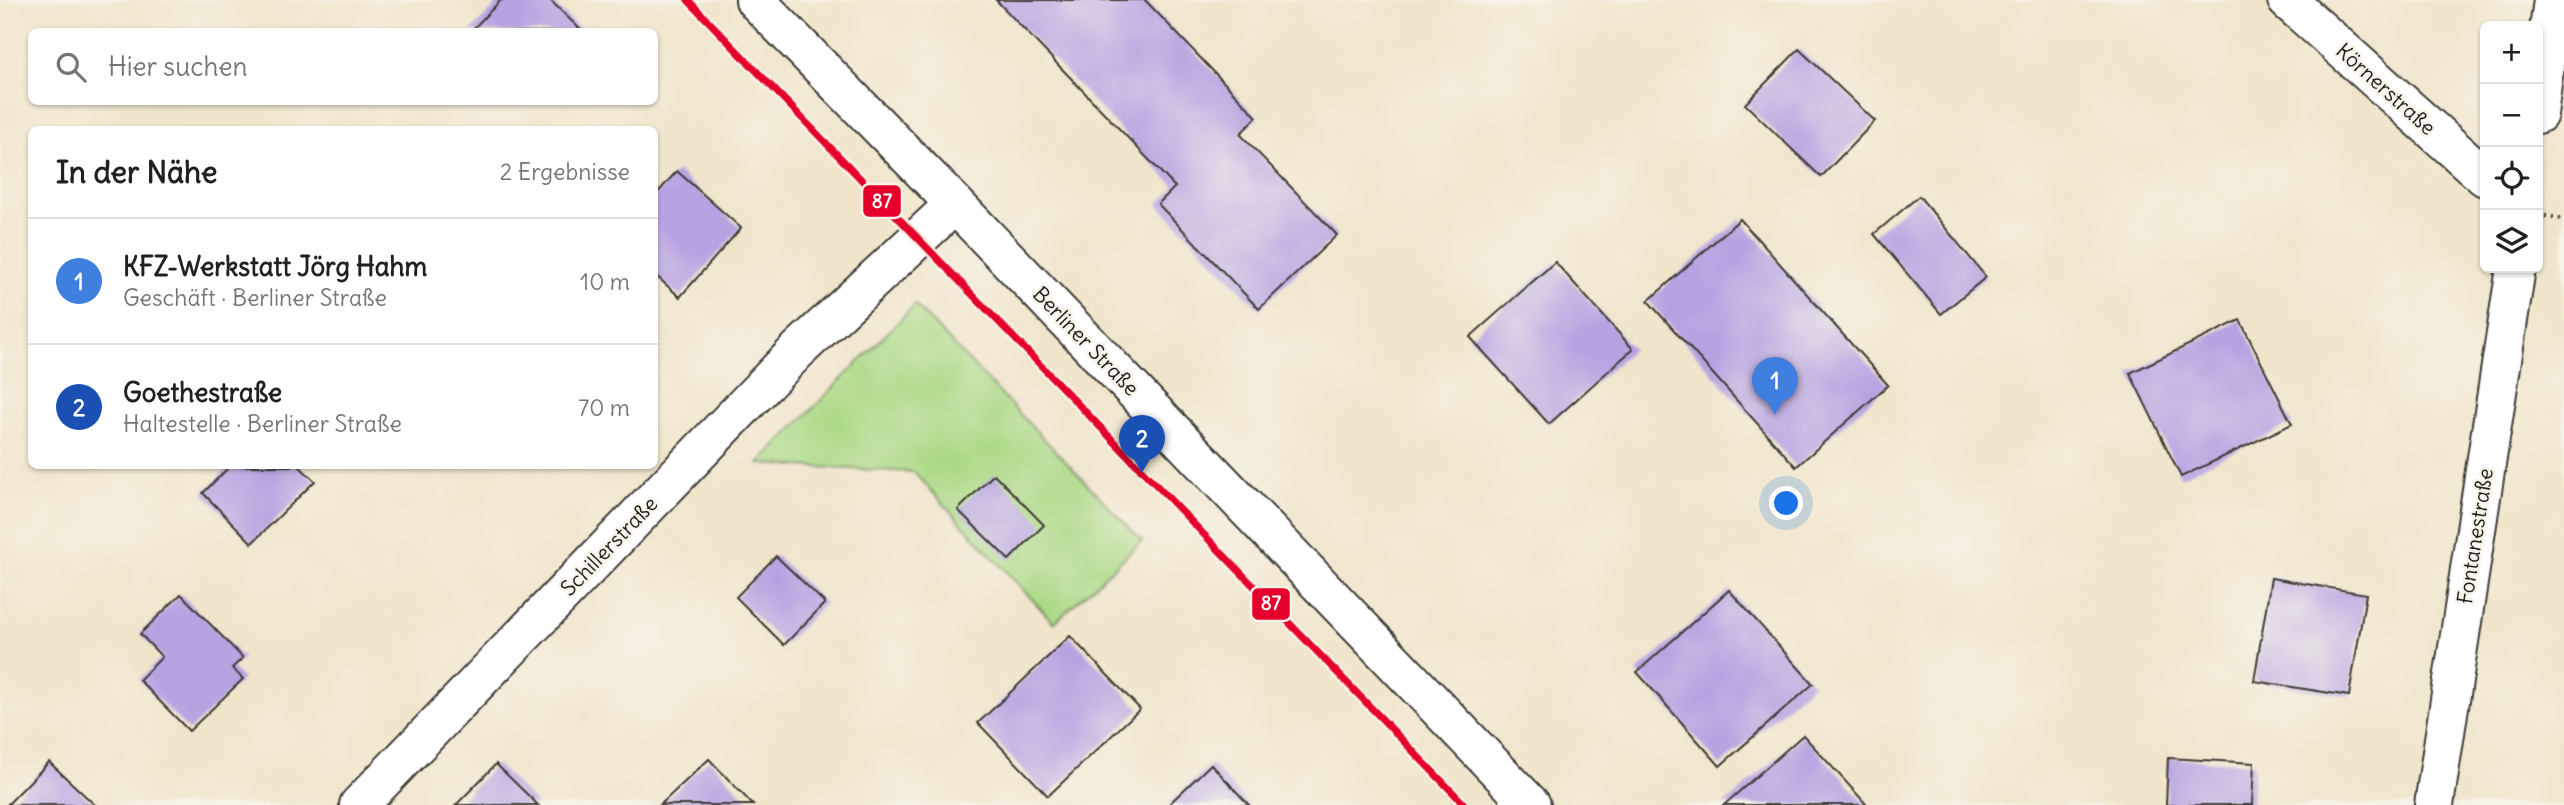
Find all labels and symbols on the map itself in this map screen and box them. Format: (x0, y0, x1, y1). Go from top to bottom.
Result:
street label: Körnerstraße (2331, 37, 2441, 141)
line badge: 87 (862, 184, 902, 218)
text: 87 (872, 189, 893, 213)
street label: Berliner Straße (1027, 281, 1145, 401)
pin: 1 (1752, 357, 1798, 415)
pin: 2 (1119, 415, 1165, 473)
street label: Fontanestraße (2451, 466, 2499, 606)
your location (1769, 486, 1803, 520)
street label: Schillerstraße (555, 491, 663, 601)
line badge: 87 (1251, 587, 1291, 621)
text: 87 (1261, 591, 1282, 615)

